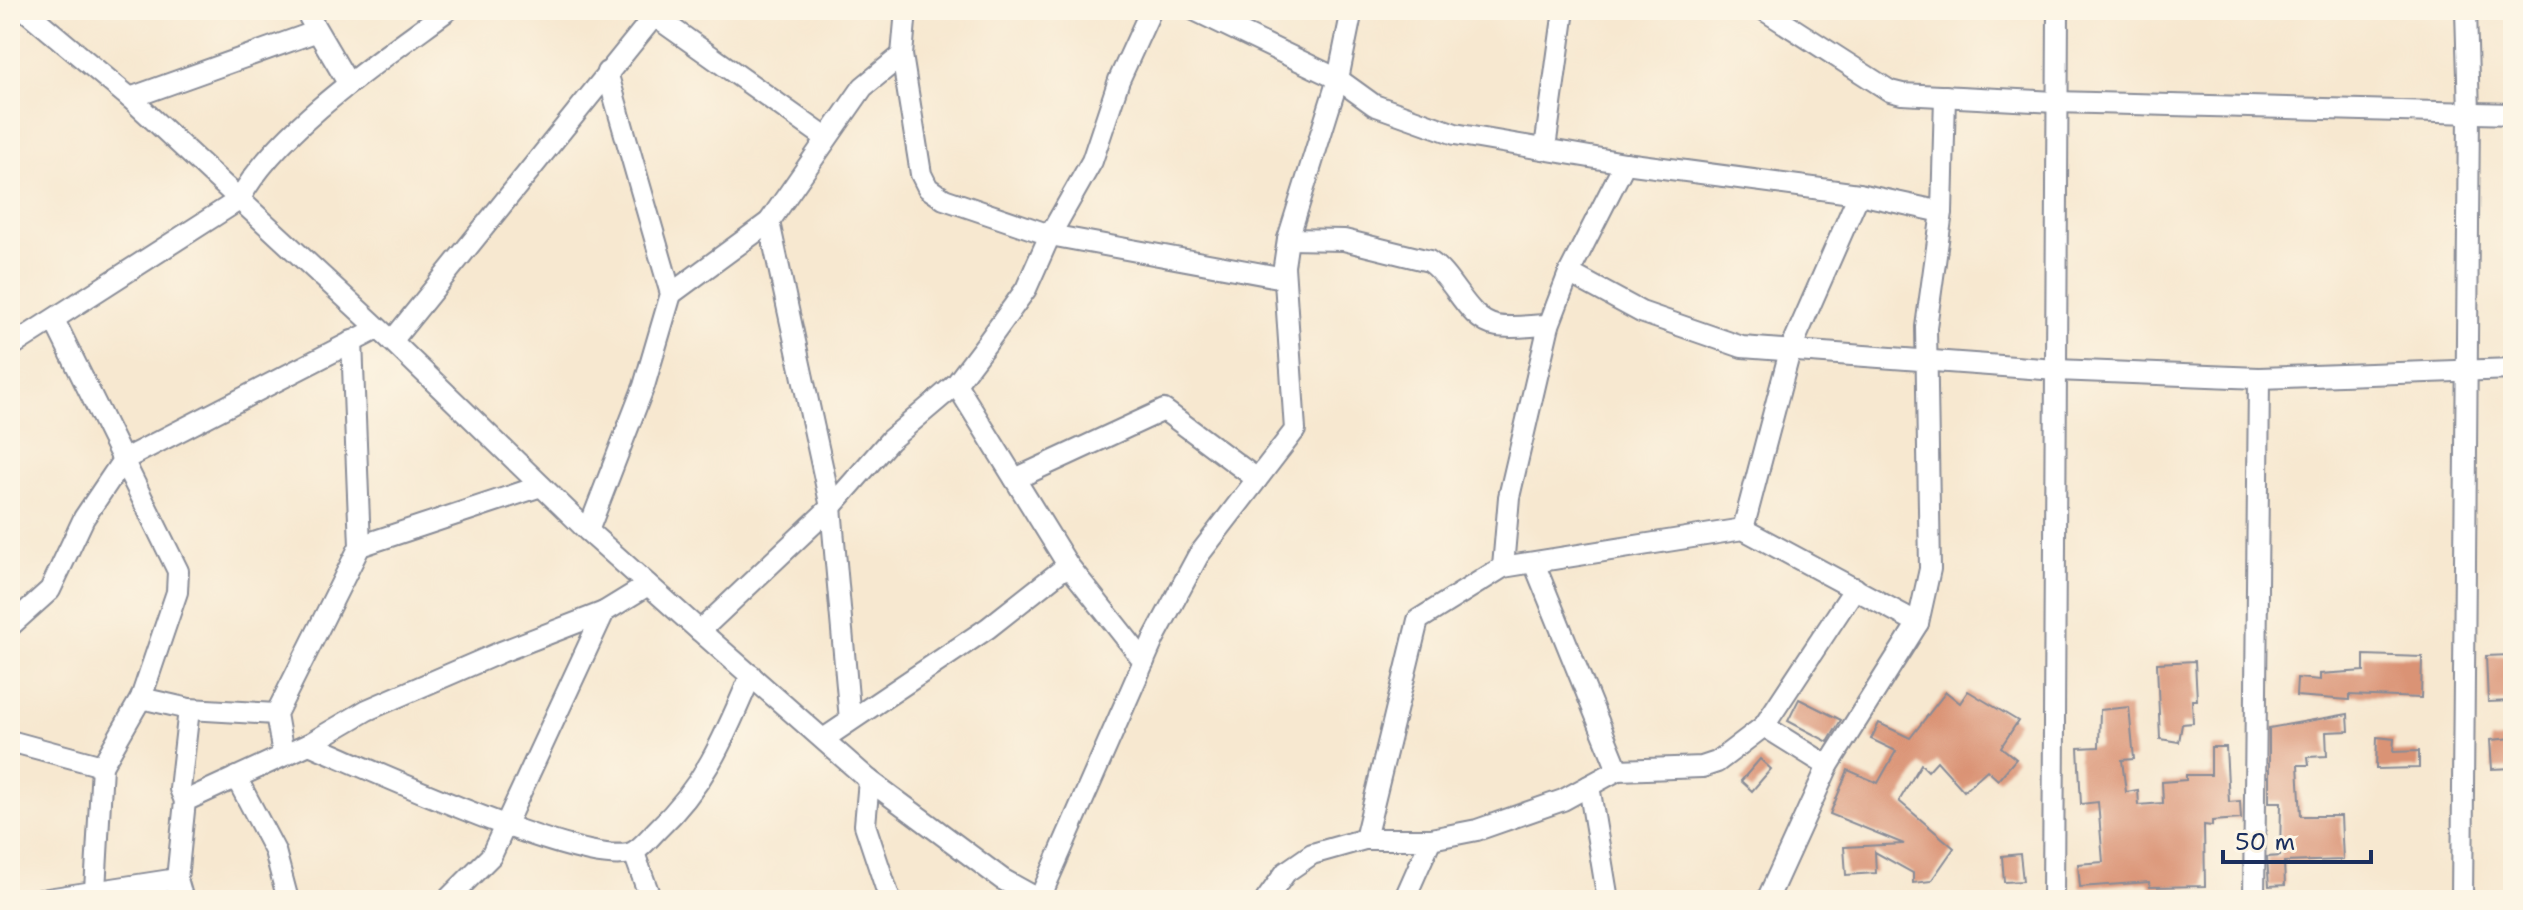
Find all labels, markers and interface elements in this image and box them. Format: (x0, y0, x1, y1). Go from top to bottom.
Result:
scale bar (2223, 814, 2371, 864)
text: 50 m (2235, 826, 2295, 858)

